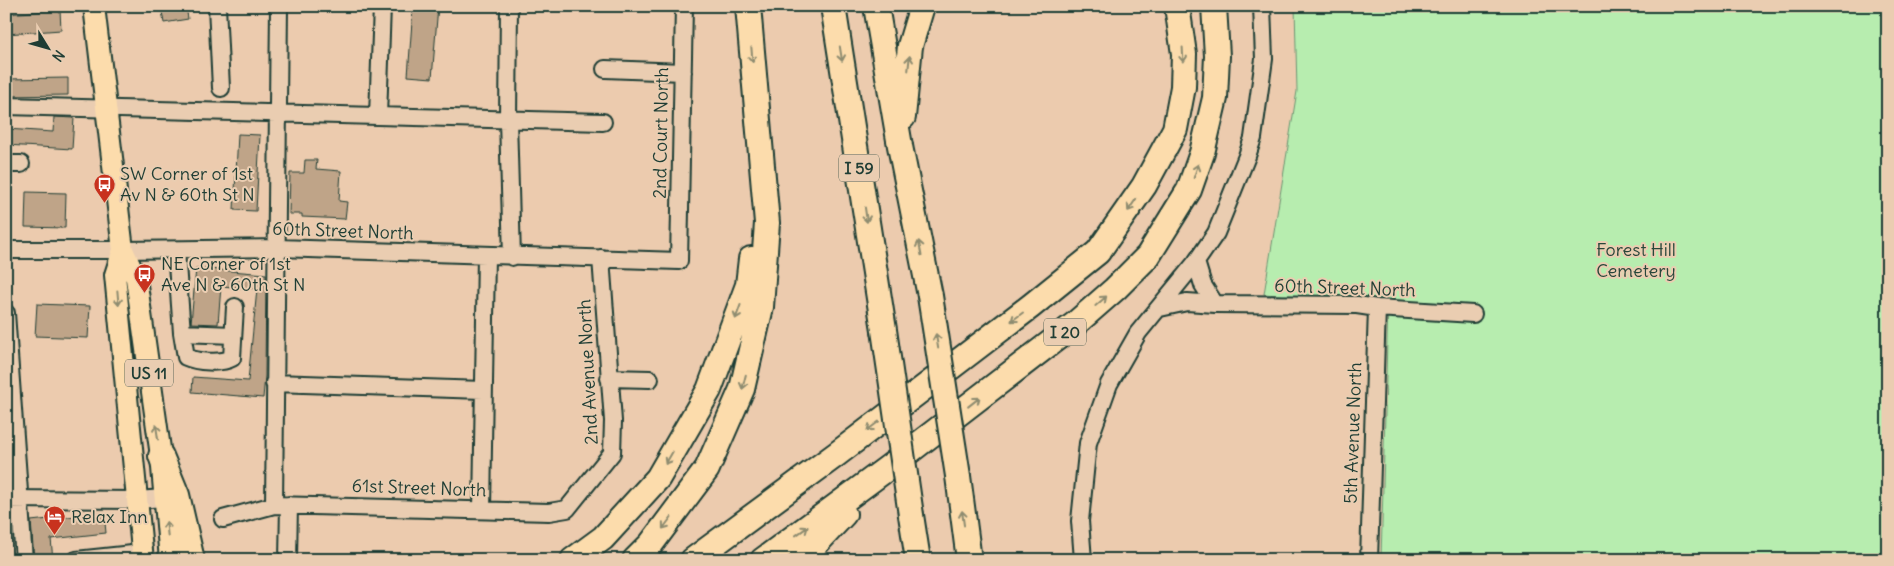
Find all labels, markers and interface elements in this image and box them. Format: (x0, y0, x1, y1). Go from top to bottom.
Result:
north arrow (22, 22, 72, 72)
one-way arrow (837, 46, 847, 62)
one-way arrow (1178, 46, 1188, 62)
text: N (48, 47, 68, 65)
one-way arrow (747, 47, 757, 63)
one-way arrow (904, 55, 914, 71)
street label: 2nd Court North (648, 67, 673, 199)
road number: I 59 (839, 154, 879, 182)
place label: SW Corner of 1st Av N & 60th St N (120, 162, 255, 206)
one-way arrow (1191, 163, 1201, 179)
bus stop icon: SW Corner of 1st Av N & 60th St N (92, 172, 116, 203)
one-way arrow (1127, 198, 1137, 212)
one-way arrow (861, 207, 871, 223)
street label: 60th Street North (272, 217, 414, 244)
park label: Forest Hill Cemetery (1596, 238, 1676, 282)
one-way arrow (915, 240, 925, 256)
place label: NE Corner of 1st Ave N & 60th St N (161, 252, 305, 296)
bus stop icon: NE Corner of 1st Ave N & 60th St N (133, 262, 157, 293)
street label: 60th Street North (1274, 274, 1416, 301)
one-way arrow (113, 290, 123, 306)
one-way arrow (1095, 295, 1108, 306)
street label: 2nd Avenue North (572, 299, 603, 446)
one-way arrow (733, 304, 742, 319)
one-way arrow (1011, 312, 1024, 323)
road number: I 20 (1044, 318, 1086, 346)
one-way arrow (932, 334, 942, 350)
road number: US 11 (125, 359, 173, 386)
street label: 5th Avenue North (1339, 362, 1366, 504)
one-way arrow (739, 373, 748, 389)
one-way arrow (967, 396, 980, 407)
one-way arrow (867, 421, 880, 432)
one-way arrow (152, 424, 162, 440)
one-way arrow (664, 451, 674, 465)
street label: 61st Street North (351, 474, 487, 501)
hotel icon: Relax Inn (43, 505, 67, 536)
place label: Relax Inn (71, 505, 148, 528)
one-way arrow (958, 510, 968, 526)
one-way arrow (661, 516, 672, 529)
one-way arrow (162, 521, 172, 537)
one-way arrow (795, 526, 809, 536)

